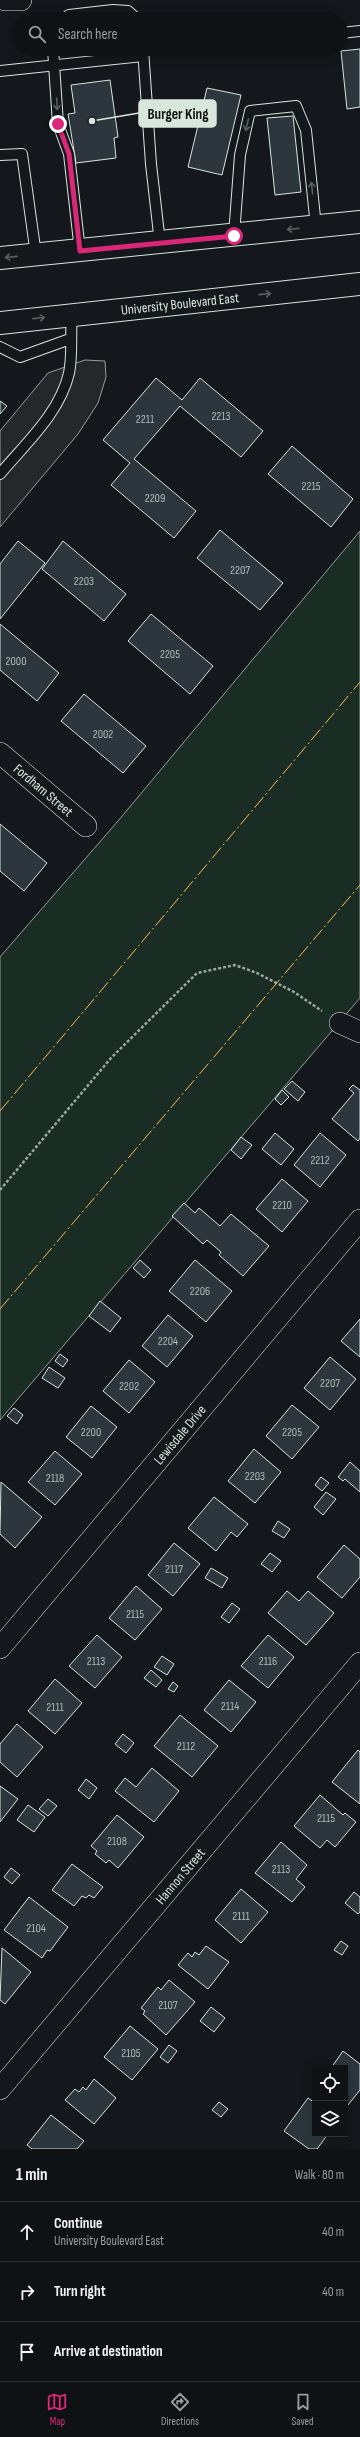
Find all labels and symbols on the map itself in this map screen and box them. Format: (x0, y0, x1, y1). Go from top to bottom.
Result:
one-way arrow (53, 97, 60, 110)
callout: Burger King (139, 100, 216, 127)
text: Burger King (147, 105, 209, 124)
route end (49, 115, 67, 133)
one-way arrow (243, 118, 251, 131)
one-way arrow (308, 182, 315, 195)
one-way arrow (287, 225, 300, 233)
route start (225, 227, 243, 245)
one-way arrow (5, 254, 18, 261)
street label: University Boulevard East (120, 289, 240, 319)
one-way arrow (258, 290, 271, 298)
one-way arrow (32, 315, 45, 322)
house number: 2213 (211, 409, 231, 424)
house number: 2211 (136, 412, 155, 427)
house number: 2215 (302, 479, 321, 494)
house number: 2209 (145, 491, 165, 506)
house number: 2207 (230, 563, 250, 578)
house number: 2203 (74, 574, 94, 589)
house number: 2205 (160, 647, 180, 662)
house number: 2000 (5, 654, 27, 669)
house number: 2002 (93, 727, 113, 742)
street label: Fordham Street (10, 760, 76, 820)
house number: 2212 (310, 1153, 330, 1168)
house number: 2210 (272, 1198, 292, 1213)
house number: 2206 (190, 1284, 210, 1299)
house number: 2204 (158, 1334, 178, 1349)
house number: 2207 (320, 1376, 340, 1391)
house number: 2202 (119, 1379, 139, 1394)
street label: Lewisdale Drive (150, 1402, 210, 1468)
house number: 2200 (81, 1425, 101, 1440)
house number: 2205 (282, 1425, 302, 1440)
house number: 2203 (245, 1469, 265, 1484)
house number: 2118 (46, 1471, 64, 1486)
house number: 2117 (165, 1562, 183, 1577)
house number: 2115 (126, 1607, 144, 1622)
house number: 2113 (87, 1654, 105, 1669)
house number: 2116 (259, 1654, 277, 1669)
house number: 2114 (221, 1699, 239, 1714)
house number: 2111 (46, 1700, 65, 1715)
house number: 2112 (177, 1739, 195, 1754)
house number: 2115 (317, 1811, 335, 1826)
house number: 2108 (107, 1834, 127, 1849)
street label: Hannon Street (152, 1845, 209, 1908)
house number: 2113 (272, 1862, 290, 1877)
house number: 2111 (232, 1909, 251, 1924)
house number: 2104 (26, 1921, 46, 1936)
house number: 2107 (158, 1998, 178, 2013)
house number: 2105 (121, 2046, 141, 2061)

